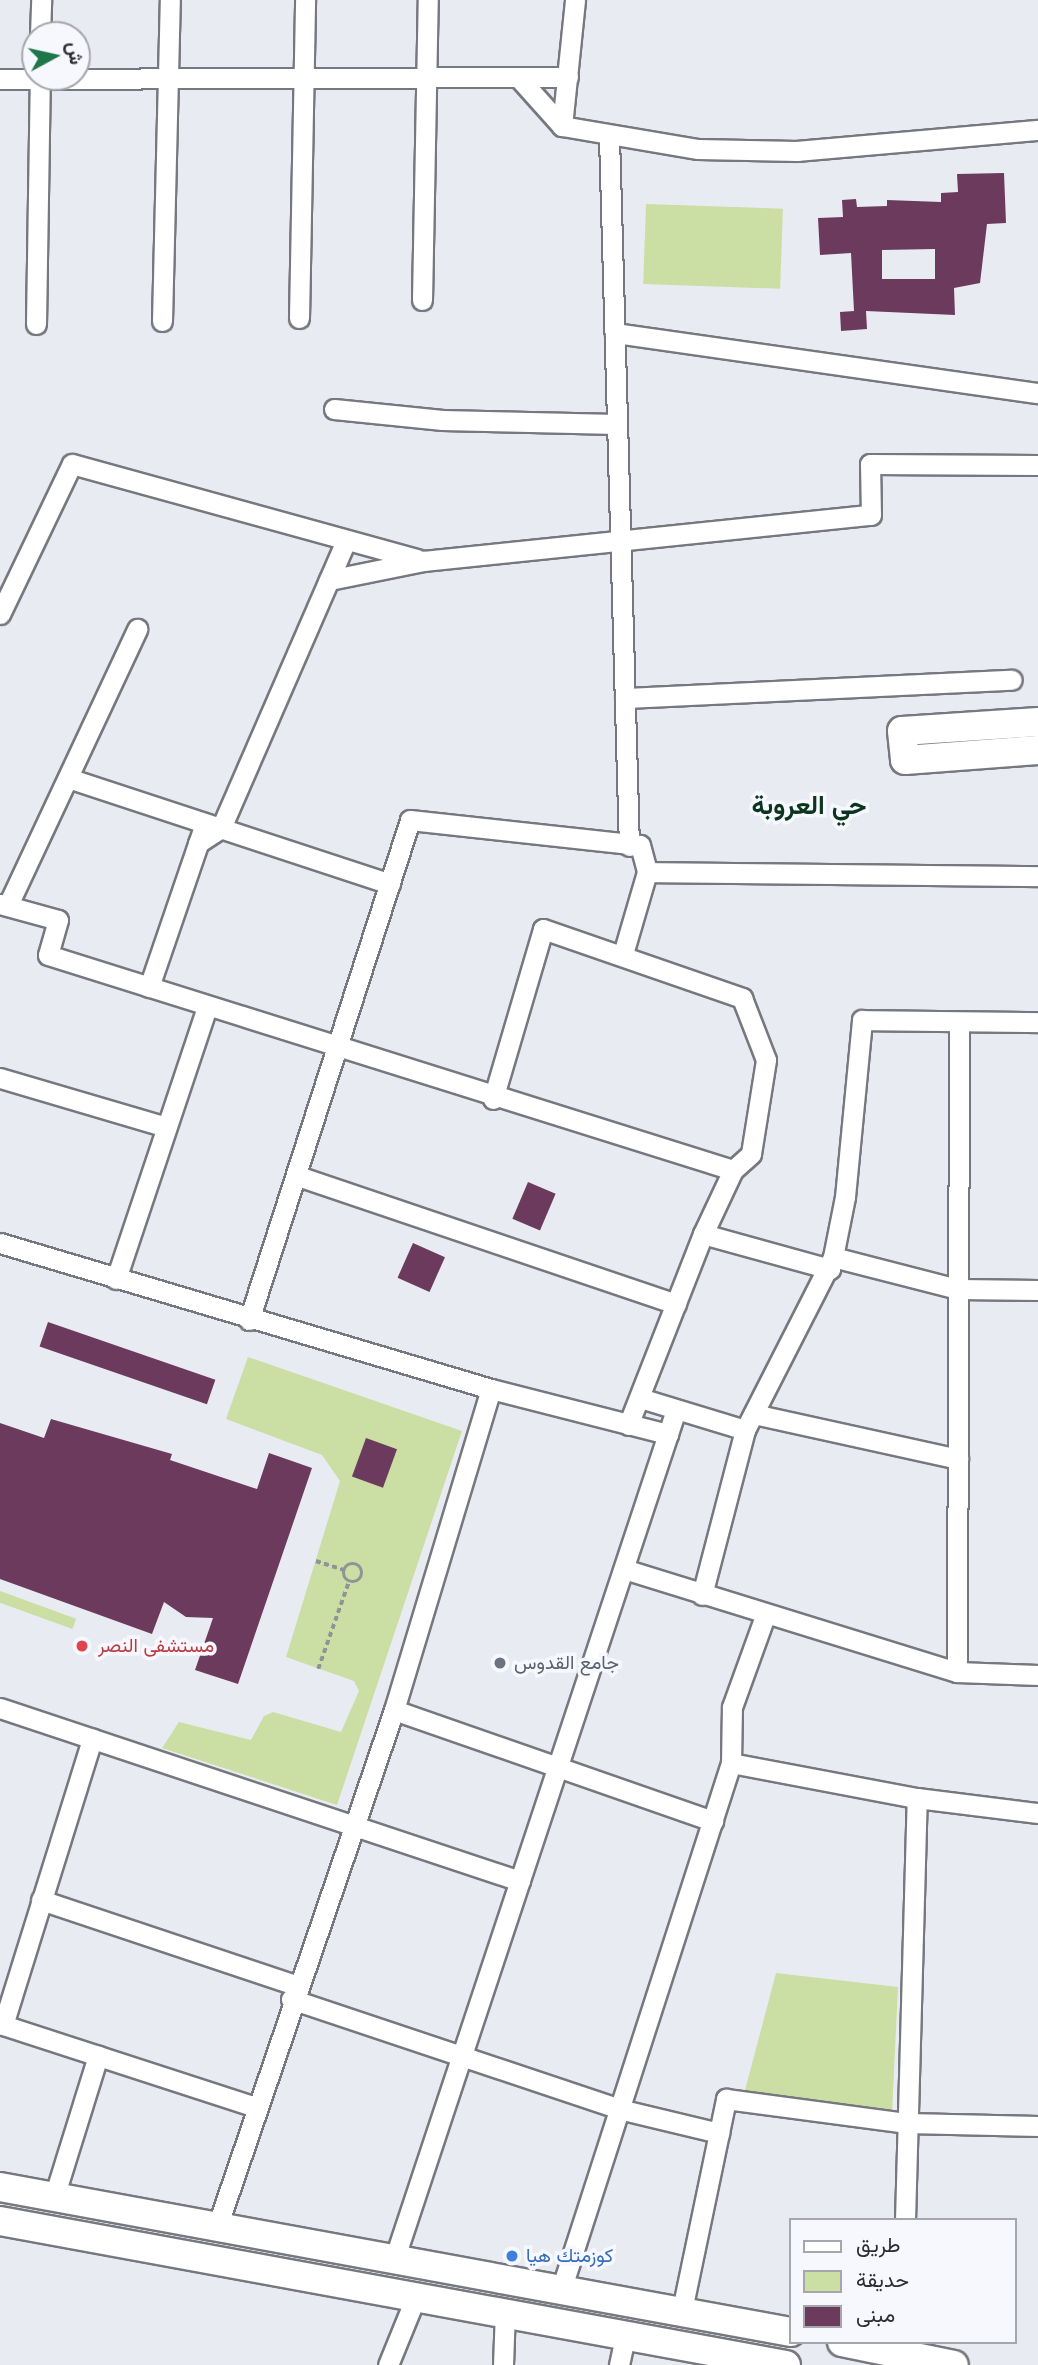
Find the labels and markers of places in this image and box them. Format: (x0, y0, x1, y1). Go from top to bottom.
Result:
place label: مستشفى النصر (98, 1635, 214, 1657)
marker: مستشفى النصر (72, 1636, 92, 1656)
place label: جامع القدوس (514, 1652, 619, 1674)
marker: جامع القدوس (492, 1655, 508, 1671)
place label: كوزمتك هيا (526, 2245, 613, 2267)
marker: كوزمتك هيا (504, 2248, 520, 2264)

